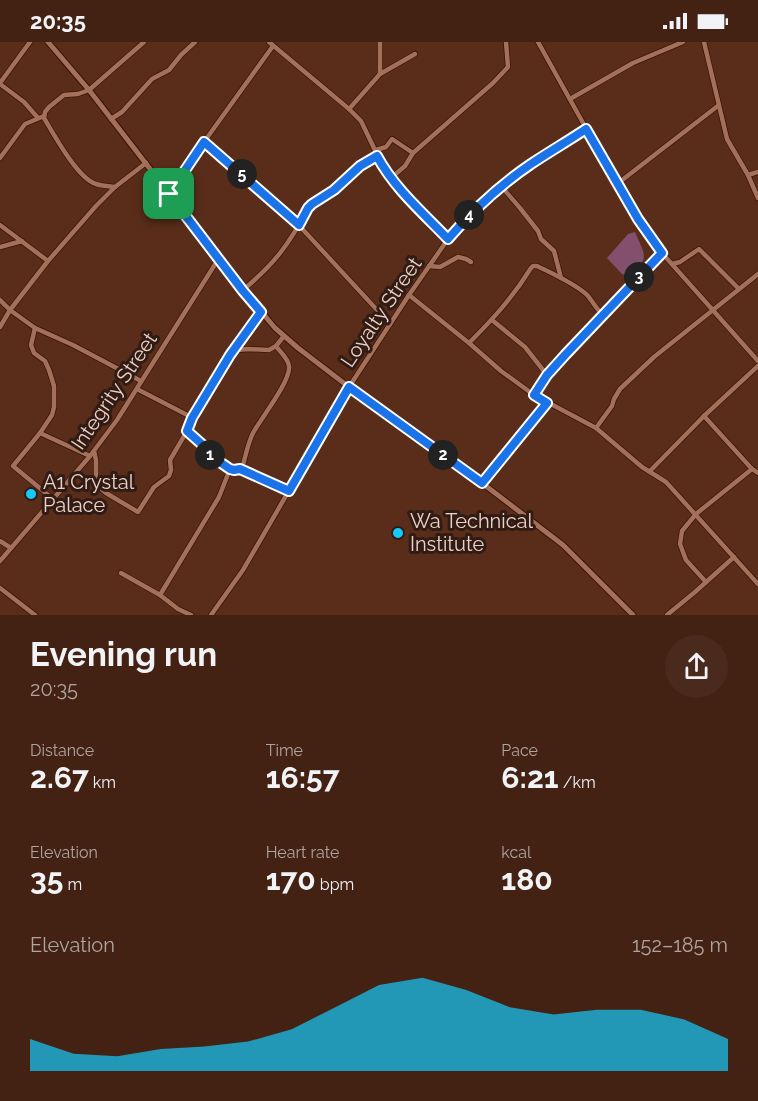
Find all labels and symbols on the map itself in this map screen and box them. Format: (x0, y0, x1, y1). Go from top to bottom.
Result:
pin: 5 (227, 159, 257, 189)
pin (143, 168, 194, 219)
pin: 4 (454, 200, 484, 230)
street label: Loyalty Street (335, 252, 427, 372)
pin: 3 (624, 262, 654, 292)
street label: Integrity Street (66, 328, 162, 454)
pin: 1 (195, 440, 225, 470)
pin: 2 (428, 440, 458, 470)
place label: A1 Crystal Palace (43, 470, 135, 517)
marker: A1 Crystal Palace (24, 487, 38, 501)
place label: Wa Technical Institute (410, 509, 534, 556)
marker: Wa Technical Institute (391, 526, 405, 540)

